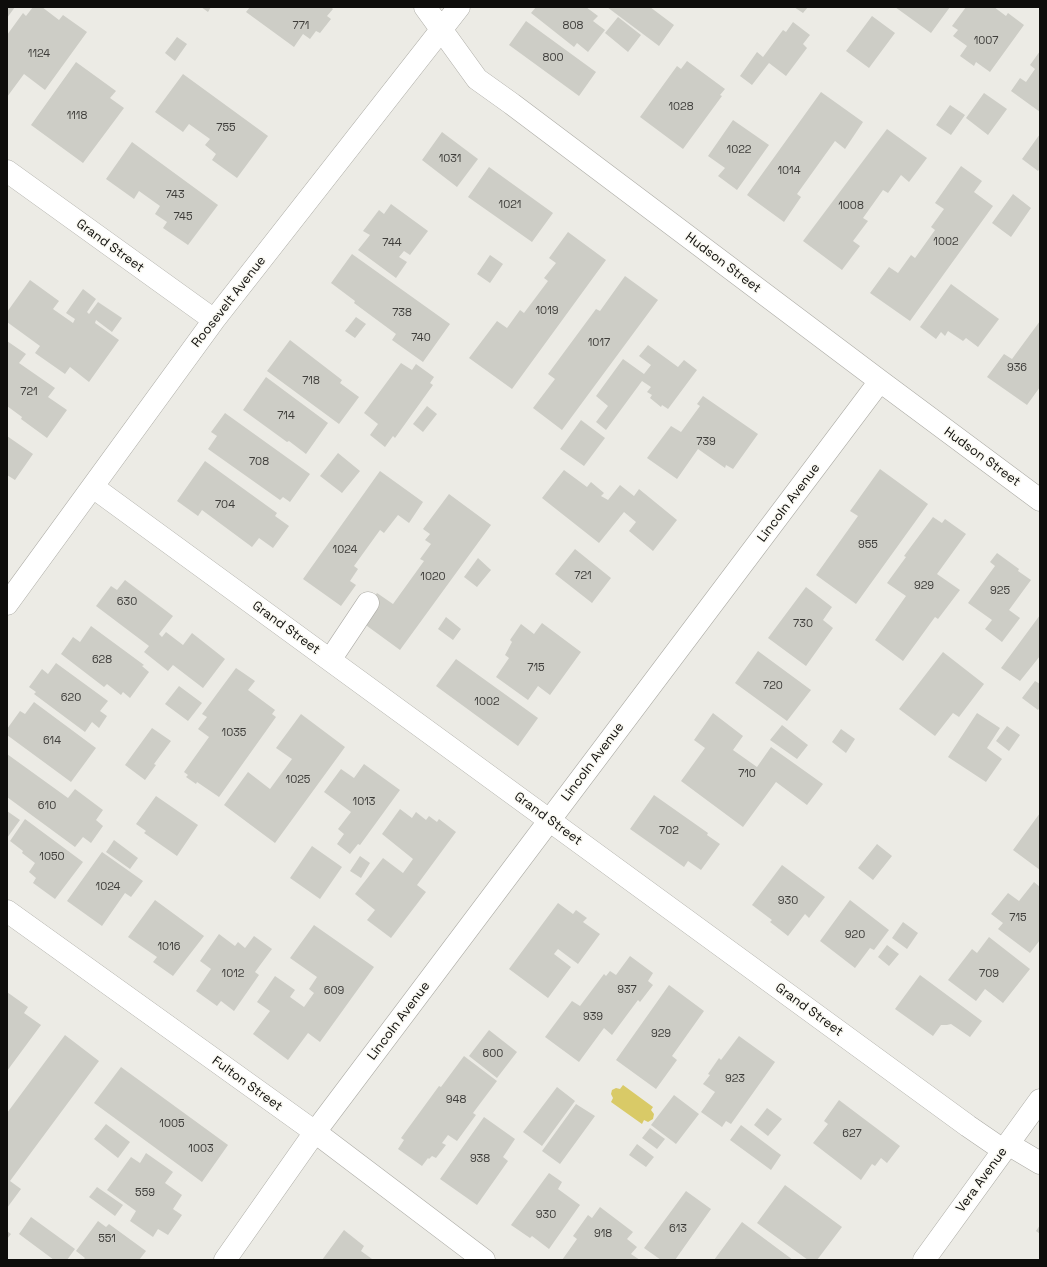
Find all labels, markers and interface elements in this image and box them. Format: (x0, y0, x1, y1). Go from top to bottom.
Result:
house number: 771 (293, 19, 309, 33)
house number: 808 (563, 19, 583, 33)
house number: 1007 (974, 34, 998, 48)
house number: 1124 (28, 47, 50, 61)
house number: 800 (543, 51, 563, 65)
house number: 1028 (668, 100, 694, 114)
house number: 1118 (67, 109, 87, 123)
house number: 755 (216, 121, 236, 135)
house number: 1022 (727, 143, 751, 157)
house number: 1031 (439, 152, 461, 166)
house number: 1014 (777, 164, 801, 178)
house number: 743 (165, 188, 185, 202)
house number: 1021 (499, 198, 521, 212)
house number: 1008 (838, 199, 864, 213)
house number: 745 (173, 210, 193, 224)
street label: Grand Street (73, 216, 147, 276)
street label: Hudson Street (682, 229, 764, 297)
house number: 1002 (933, 235, 959, 249)
house number: 744 (382, 236, 402, 250)
street label: Roosevelt Avenue (189, 253, 269, 351)
house number: 1019 (536, 304, 558, 318)
house number: 738 (392, 306, 412, 320)
house number: 740 (411, 331, 431, 345)
house number: 1017 (588, 336, 610, 350)
house number: 936 (1007, 361, 1027, 375)
house number: 718 (302, 374, 320, 388)
house number: 721 (20, 385, 38, 399)
house number: 714 (277, 409, 295, 423)
street label: Hudson Street (941, 424, 1023, 490)
house number: 739 (696, 435, 716, 449)
house number: 708 (249, 455, 269, 469)
street label: Lincoln Avenue (754, 461, 824, 545)
house number: 704 (215, 498, 235, 512)
house number: 955 (858, 538, 878, 552)
house number: 1024 (333, 543, 357, 557)
house number: 721 (574, 569, 592, 583)
house number: 1020 (420, 570, 446, 584)
house number: 929 (914, 579, 934, 593)
house number: 925 (990, 584, 1010, 598)
house number: 630 (117, 595, 137, 609)
street label: Grand Street (249, 598, 323, 658)
house number: 730 (793, 617, 813, 631)
house number: 628 (92, 653, 112, 667)
house number: 715 (527, 661, 545, 675)
house number: 720 (763, 679, 783, 693)
house number: 620 (61, 691, 81, 705)
house number: 1002 (474, 695, 500, 709)
street label: Lincoln Avenue (558, 720, 628, 804)
house number: 1035 (222, 726, 246, 740)
house number: 614 (43, 734, 61, 748)
house number: 710 (738, 767, 756, 781)
house number: 1025 (286, 773, 310, 787)
street label: Grand Street (511, 789, 585, 849)
house number: 1013 (353, 795, 375, 809)
house number: 610 (38, 799, 56, 813)
house number: 702 (659, 824, 679, 838)
house number: 1050 (39, 850, 65, 864)
house number: 1024 (96, 880, 120, 894)
house number: 930 (778, 894, 798, 908)
house number: 715 (1009, 911, 1027, 925)
house number: 920 (845, 928, 865, 942)
house number: 1016 (158, 940, 180, 954)
house number: 1012 (222, 967, 244, 981)
house number: 709 (979, 967, 999, 981)
street label: Lincoln Avenue (364, 979, 434, 1063)
street label: Grand Street (772, 980, 846, 1040)
house number: 937 (617, 983, 637, 997)
house number: 609 (324, 984, 344, 998)
house number: 939 (583, 1010, 603, 1024)
house number: 929 (651, 1027, 671, 1041)
house number: 600 (483, 1047, 503, 1061)
street label: Fulton Street (209, 1053, 285, 1115)
house number: 923 (725, 1072, 745, 1086)
house number: 948 (446, 1093, 466, 1107)
house number: 1005 (159, 1117, 185, 1131)
house number: 627 (842, 1127, 862, 1141)
house number: 1003 (188, 1142, 214, 1156)
street label: Vera Avenue (953, 1144, 1011, 1216)
house number: 938 (470, 1152, 490, 1166)
house number: 559 (135, 1186, 155, 1200)
house number: 930 (536, 1208, 556, 1222)
house number: 613 (669, 1222, 687, 1236)
house number: 918 (594, 1227, 612, 1241)
house number: 551 (98, 1232, 116, 1246)

